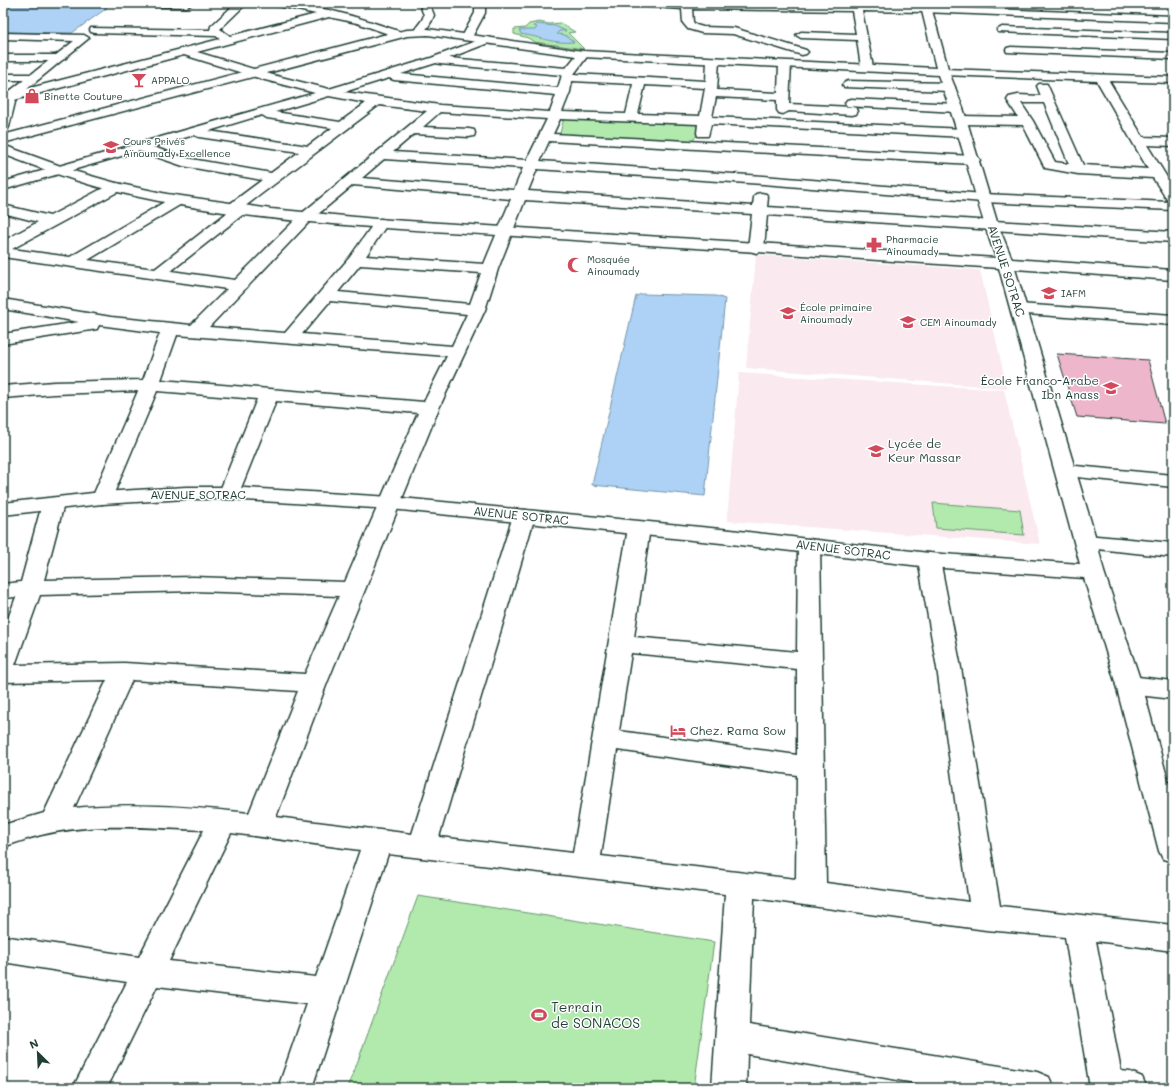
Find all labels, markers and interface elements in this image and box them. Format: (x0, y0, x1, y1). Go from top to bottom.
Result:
bar icon: APPALO (130, 71, 148, 89)
place label: APPALO (151, 73, 190, 87)
shop icon: Binette Couture (23, 87, 41, 105)
place label: Binette Couture (44, 89, 123, 103)
place label: Cours Privés Aïnoumady Excellence (123, 134, 231, 160)
school or university icon: Cours Privés Aïnoumady Excellence (102, 138, 120, 156)
street label: AVENUE SOTRAC (985, 223, 1029, 319)
place label: Pharmacie Ainoumady (886, 232, 939, 258)
pharmacy icon: Pharmacie Ainoumady (865, 236, 883, 254)
place label: Mosquée Ainoumady (587, 252, 640, 278)
mosque icon: Mosquée Ainoumady (566, 256, 584, 274)
school or university icon: IAFM (1040, 284, 1058, 302)
place label: IAFM (1061, 286, 1086, 300)
place label: École primaire Ainoumady (800, 300, 872, 326)
school or university icon: École primaire Ainoumady (779, 304, 797, 322)
school or university icon: CEM Ainoumady (899, 313, 917, 331)
place label: CEM Ainoumady (920, 315, 997, 329)
place label: École Franco-Arabe Ibn Anass (981, 372, 1099, 402)
school or university icon: École Franco-Arabe Ibn Anass (1102, 379, 1120, 397)
place label: Lycée de Keur Massar (888, 435, 961, 465)
school or university icon: Lycée de Keur Massar (867, 442, 885, 460)
street label: AVENUE SOTRAC (150, 486, 246, 502)
street label: AVENUE SOTRAC (473, 502, 570, 528)
street label: AVENUE SOTRAC (795, 535, 892, 563)
hotel icon: Chez. Rama Sow (669, 722, 687, 740)
place label: Chez. Rama Sow (690, 722, 786, 738)
place label: Terrain de SONACOS (551, 997, 640, 1032)
sports icon: Terrain de SONACOS (530, 1006, 548, 1024)
north arrow (18, 1033, 58, 1073)
text: N (27, 1035, 41, 1052)

